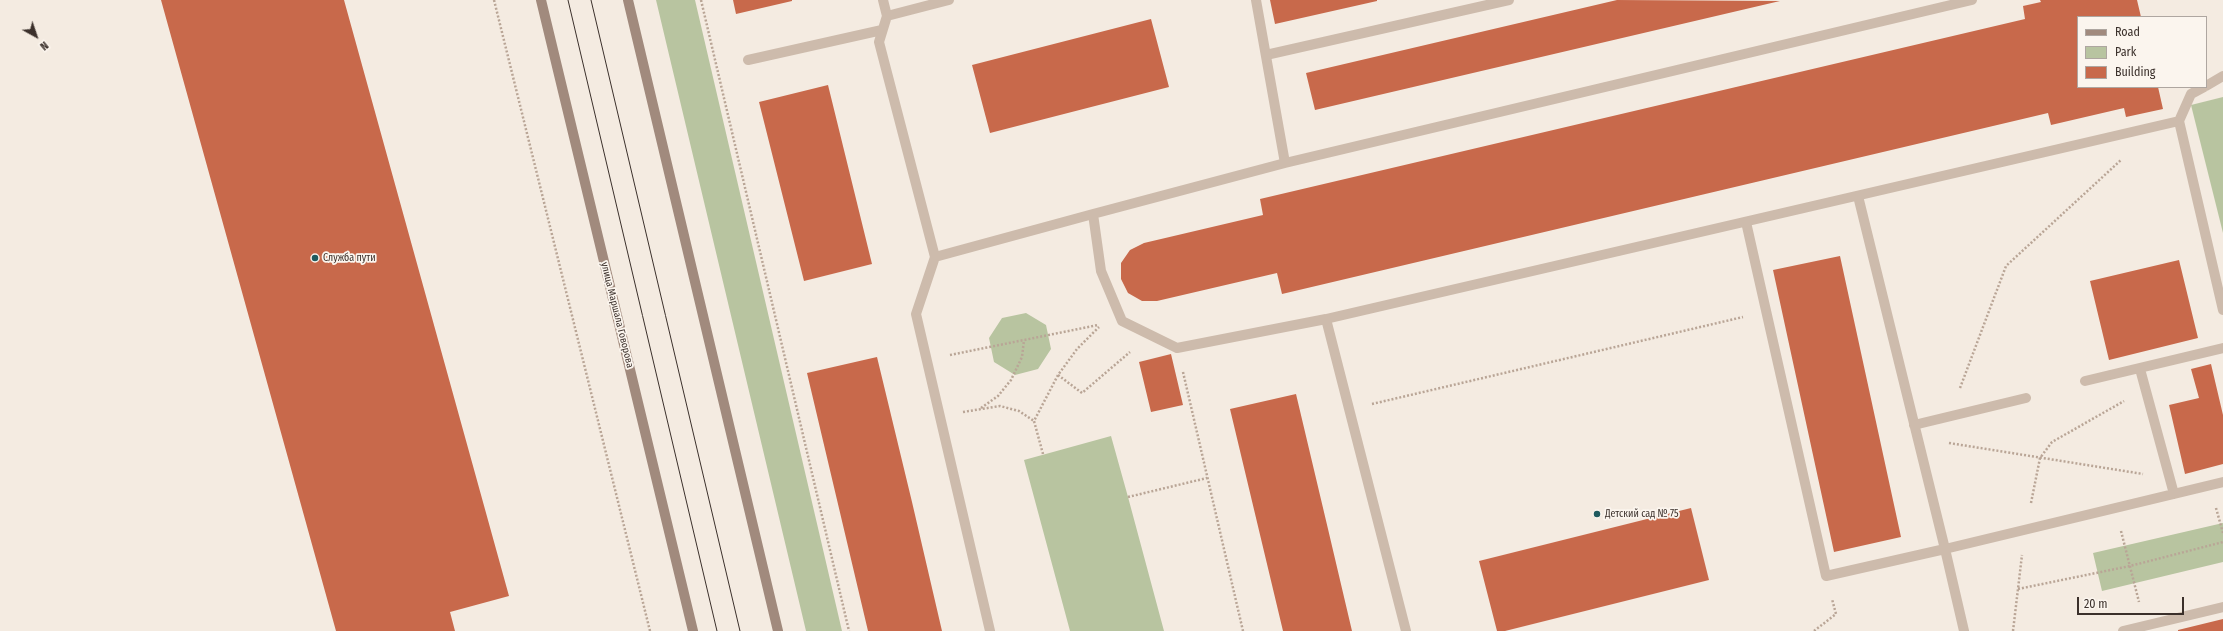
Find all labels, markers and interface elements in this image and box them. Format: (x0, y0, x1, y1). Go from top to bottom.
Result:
north arrow (16, 16, 56, 56)
legend (2077, 16, 2207, 88)
text: Road (2115, 25, 2140, 39)
text: N (37, 38, 51, 53)
text: Park (2115, 45, 2136, 59)
text: Building (2115, 65, 2155, 79)
place label: Служба пути (323, 252, 376, 264)
marker: Служба пути (310, 253, 320, 263)
street label: улица Маршала Говорова (598, 261, 636, 369)
place label: Детский сад № 75 (1605, 508, 1679, 520)
marker: Детский сад № 75 (1592, 509, 1602, 519)
scale bar (2079, 589, 2186, 615)
text: 20 m (2084, 597, 2108, 611)

